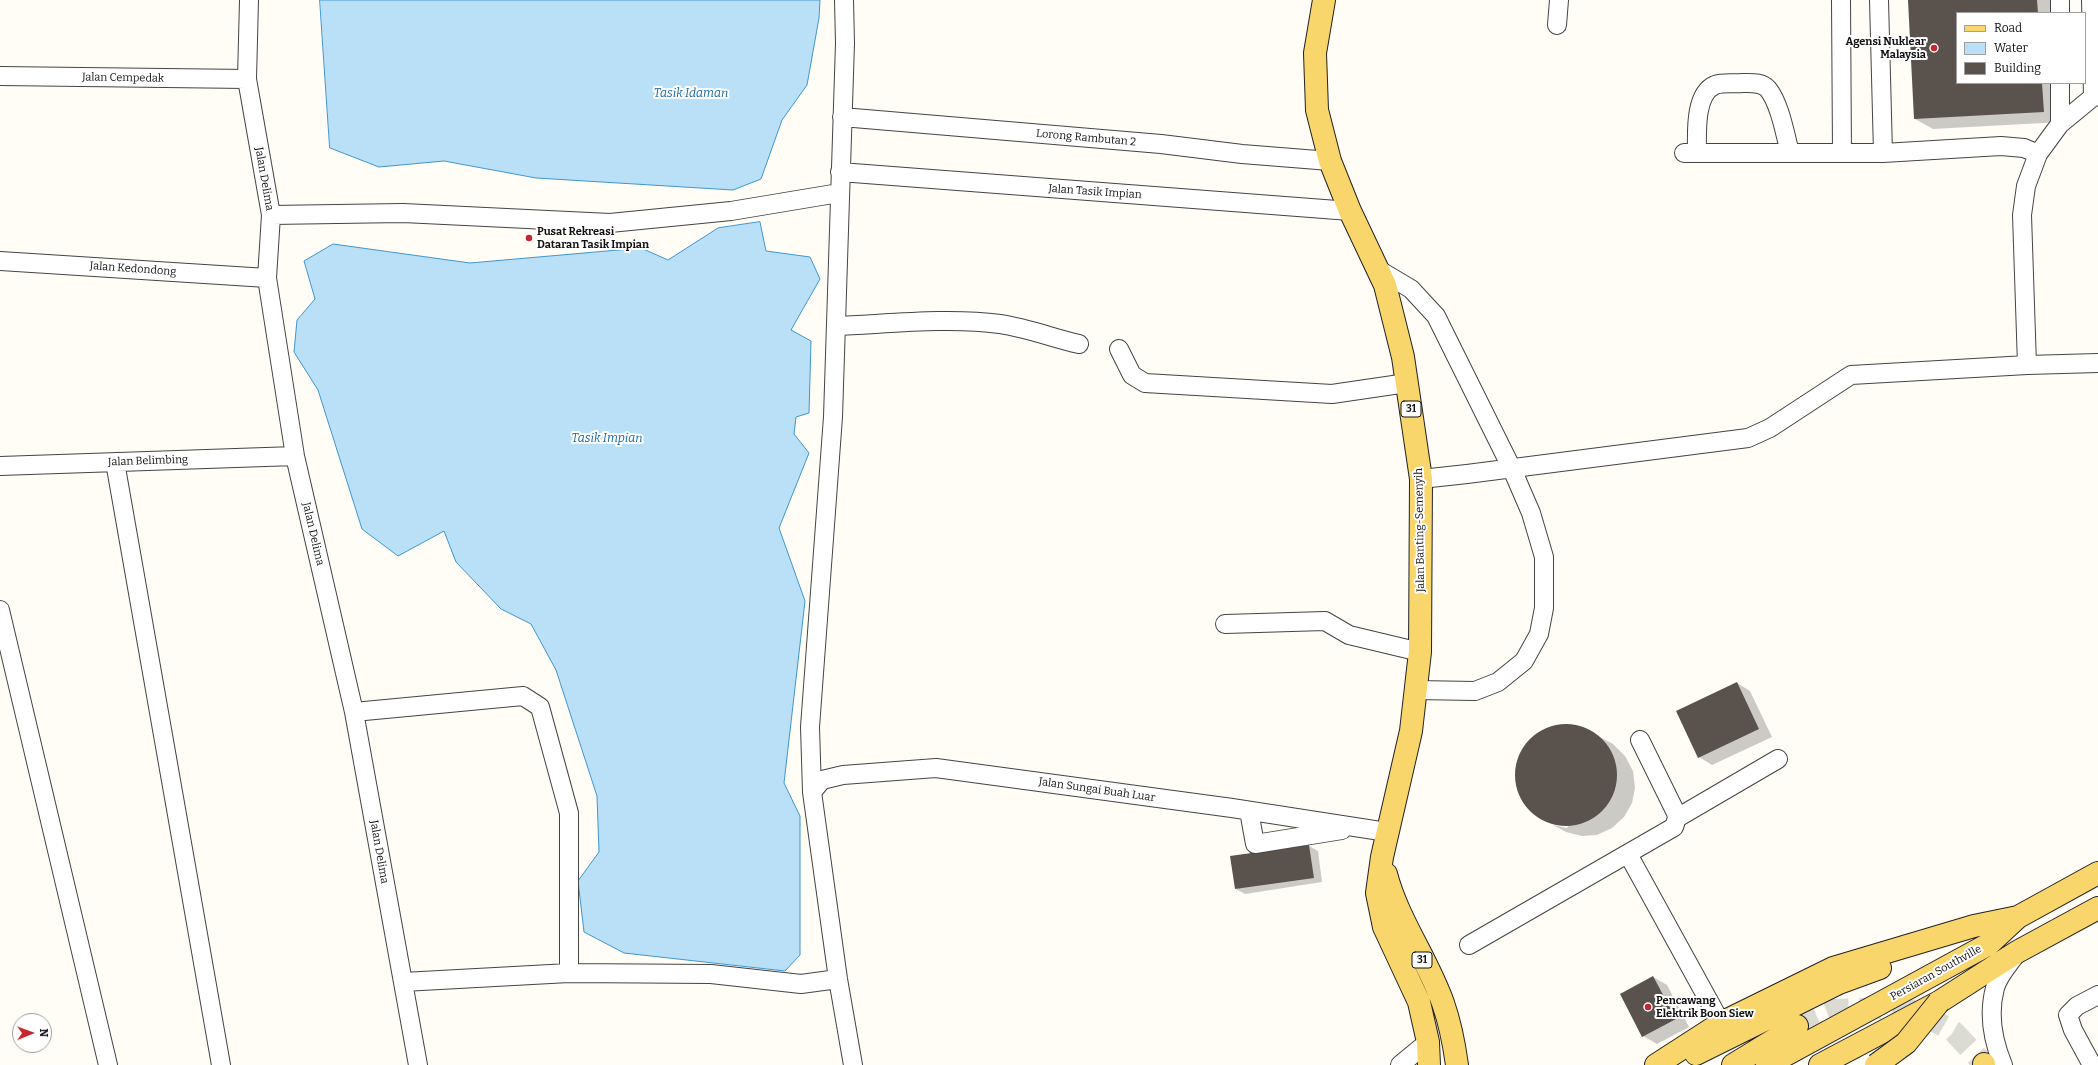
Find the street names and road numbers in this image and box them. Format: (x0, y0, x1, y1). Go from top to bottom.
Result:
street label: Jalan Cempedak (82, 71, 164, 85)
street label: Lorong Rambutan 2 (1035, 127, 1137, 149)
street label: Jalan Delima (252, 146, 276, 212)
street label: Jalan Tasik Impian (1048, 182, 1142, 202)
street label: Jalan Kedondong (89, 259, 177, 279)
road number: 31 (1401, 401, 1421, 417)
street label: Jalan Belimbing (108, 453, 188, 469)
street label: Jalan Banting-Semenyih (1412, 468, 1428, 592)
street label: Jalan Delima (299, 501, 327, 567)
street label: Jalan Sungai Buah Luar (1038, 775, 1156, 805)
street label: Jalan Delima (367, 819, 391, 885)
street label: Persiaran Southville (1888, 942, 1984, 1004)
road number: 31 (1412, 952, 1432, 968)

